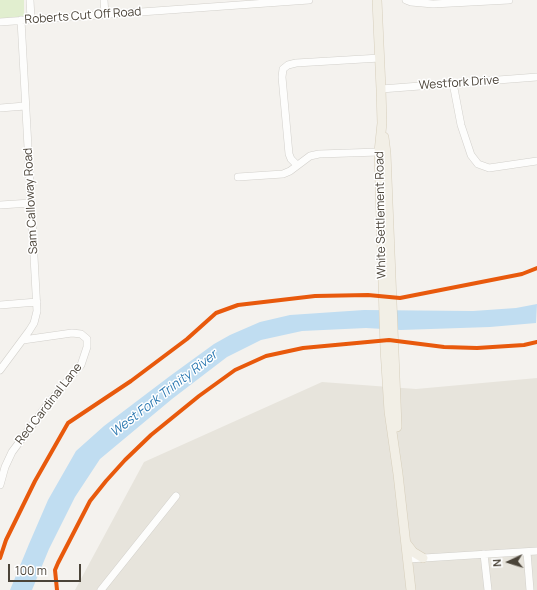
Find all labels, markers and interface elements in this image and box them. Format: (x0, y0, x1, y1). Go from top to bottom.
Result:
street label: Roberts Cut Off Road (24, 5, 142, 27)
street label: Westfork Drive (418, 73, 500, 93)
street label: Sam Calloway Road (21, 147, 41, 255)
street label: White Settlement Road (373, 151, 389, 279)
water label: West Fork Trinity River (107, 347, 221, 441)
street label: Red Cardinal Lane (13, 360, 85, 448)
north arrow (489, 542, 529, 582)
scale bar (10, 556, 83, 582)
text: N (489, 558, 504, 567)
text: 100 m (15, 562, 47, 579)

